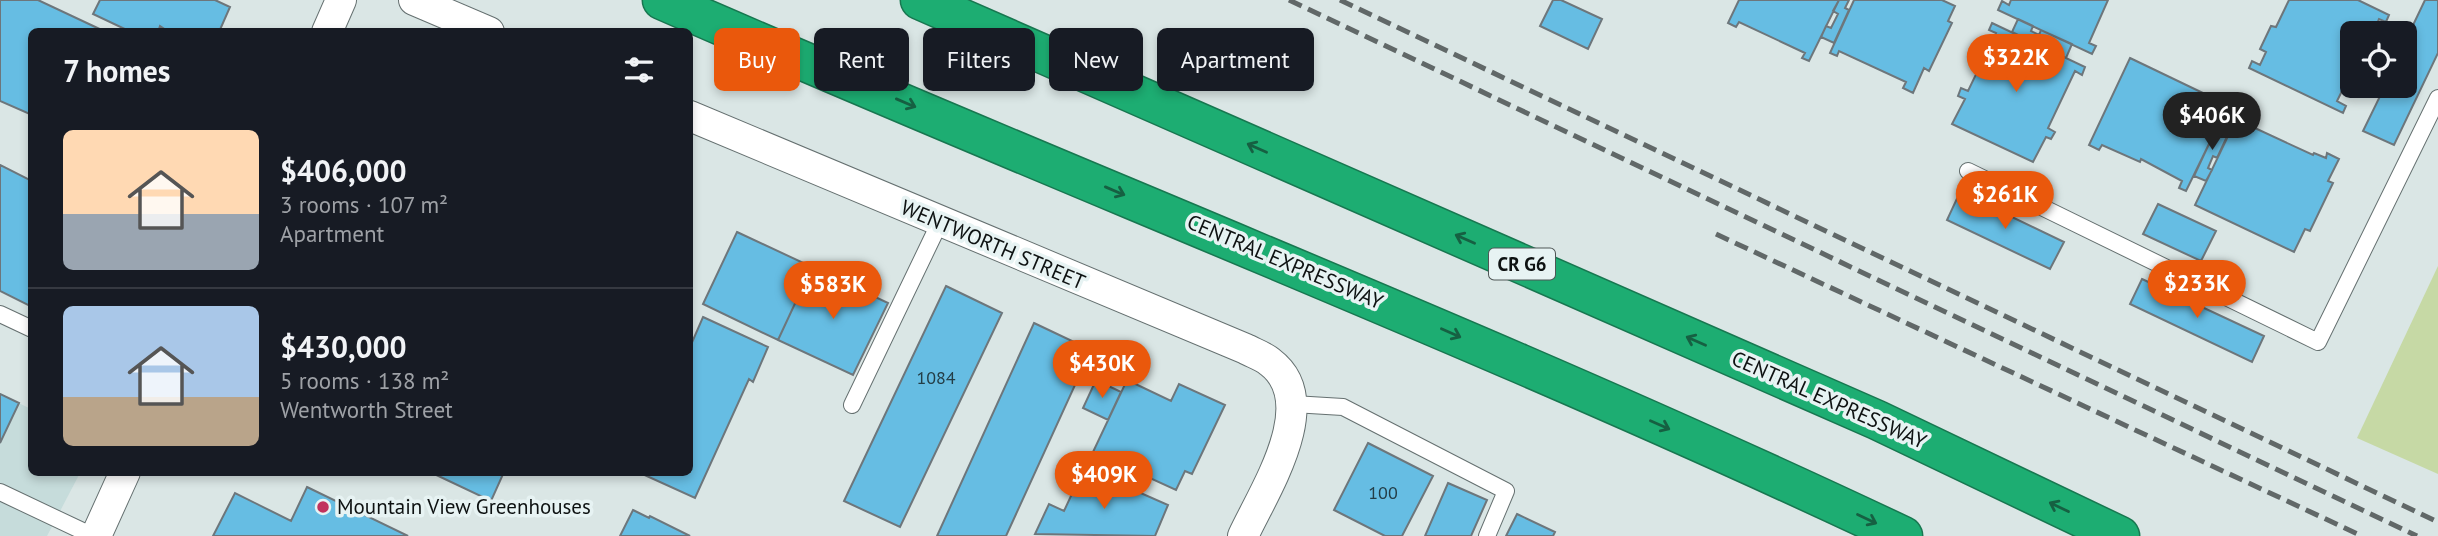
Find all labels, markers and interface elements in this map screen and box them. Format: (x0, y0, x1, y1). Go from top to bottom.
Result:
map controls (2340, 21, 2417, 98)
button: locate (2340, 21, 2417, 98)
chip: Buy (714, 28, 800, 91)
chip: Rent (814, 28, 909, 91)
chip: Filters (923, 28, 1035, 91)
chip: New (1049, 28, 1143, 91)
chip: Apartment (1157, 28, 1314, 91)
pin: $322K (1967, 34, 2065, 94)
text: $322K (1983, 42, 2049, 71)
text: 7 homes (63, 51, 171, 90)
icon: filters (620, 51, 658, 89)
pin: $406K (2163, 92, 2261, 152)
one-way arrow (894, 97, 916, 110)
text: $406K (2179, 100, 2245, 129)
one-way arrow (1247, 141, 1268, 154)
text: $406,000 (280, 151, 407, 190)
icon: home (119, 158, 203, 242)
pin: $261K (1956, 172, 2054, 231)
text: $261K (1972, 179, 2038, 208)
one-way arrow (1104, 185, 1126, 198)
text: 3 rooms · 107 m² (280, 190, 448, 219)
street label: WENTWORTH STREET (897, 193, 1090, 296)
street label: CENTRAL EXPRESSWAY (1183, 208, 1387, 315)
text: Apartment (280, 219, 384, 248)
one-way arrow (1455, 232, 1476, 245)
road number: CR G6 (1489, 248, 1555, 280)
pin: $233K (2148, 260, 2246, 320)
pin: $583K (784, 262, 882, 321)
text: $233K (2164, 268, 2230, 297)
text: $583K (800, 269, 866, 298)
text: $430,000 (280, 327, 407, 366)
one-way arrow (1440, 327, 1462, 340)
one-way arrow (1686, 333, 1707, 346)
icon: home (119, 334, 203, 418)
pin: $430K (1053, 340, 1151, 400)
street label: CENTRAL EXPRESSWAY (1728, 344, 1931, 455)
text: $430K (1069, 348, 1135, 377)
text: 5 rooms · 138 m² (280, 366, 449, 395)
house number: 1084 (916, 366, 956, 389)
text: Wentworth Street (280, 395, 453, 424)
one-way arrow (1648, 419, 1670, 432)
pin: $409K (1055, 452, 1153, 511)
text: $409K (1071, 459, 1137, 488)
house number: 100 (1368, 481, 1398, 504)
place label: Mountain View Greenhouses (337, 493, 591, 520)
marker: Mountain View Greenhouses (315, 499, 331, 515)
one-way arrow (2048, 499, 2069, 512)
one-way arrow (1856, 513, 1877, 526)

